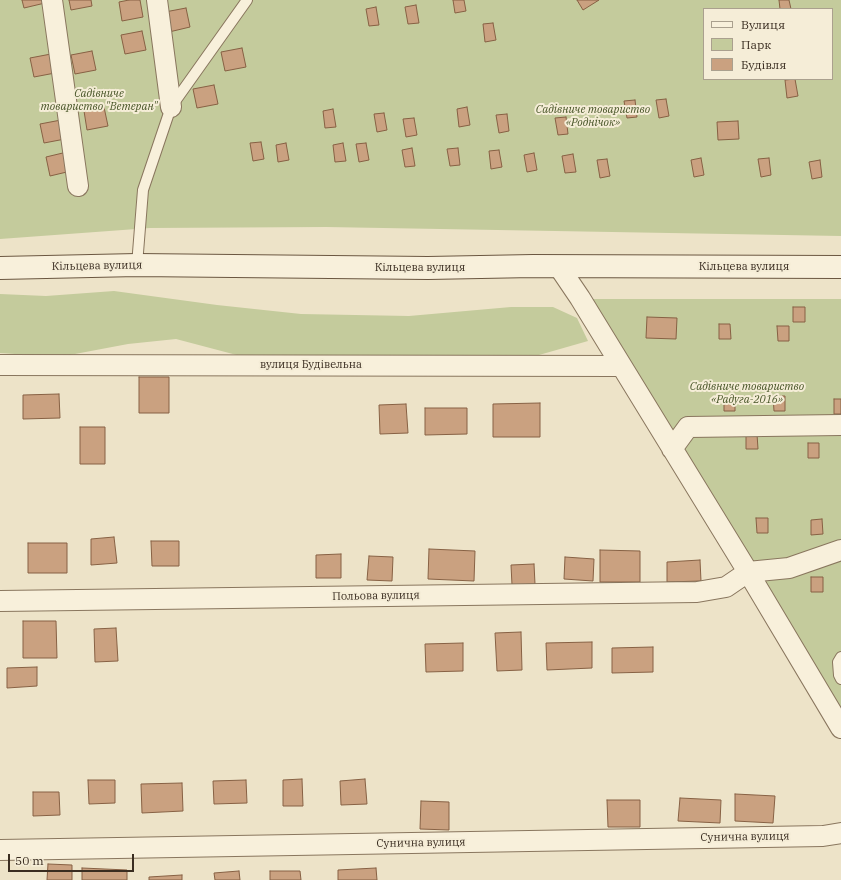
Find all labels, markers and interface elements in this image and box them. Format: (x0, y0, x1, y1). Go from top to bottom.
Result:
legend (703, 8, 833, 80)
text: Вулиця (741, 17, 785, 32)
text: Парк (741, 37, 771, 52)
text: Будівля (741, 57, 786, 72)
park label: Садівниче товариство "Ветеран" (41, 87, 157, 113)
park label: Садівниче товариство «Роднічок» (536, 103, 650, 129)
street label: Кільцева вулиця (52, 259, 142, 273)
street label: Кільцева вулиця (699, 260, 789, 274)
street label: Кільцева вулиця (375, 261, 465, 275)
street label: вулиця Будівельна (260, 358, 362, 372)
park label: Садівниче товариство «Радуга-2016» (690, 380, 804, 406)
street label: Польова вулиця (332, 589, 420, 603)
street label: Сунична вулиця (700, 830, 790, 844)
street label: Сунична вулиця (376, 836, 466, 850)
scale bar (10, 846, 136, 872)
text: 50 m (15, 853, 44, 868)

